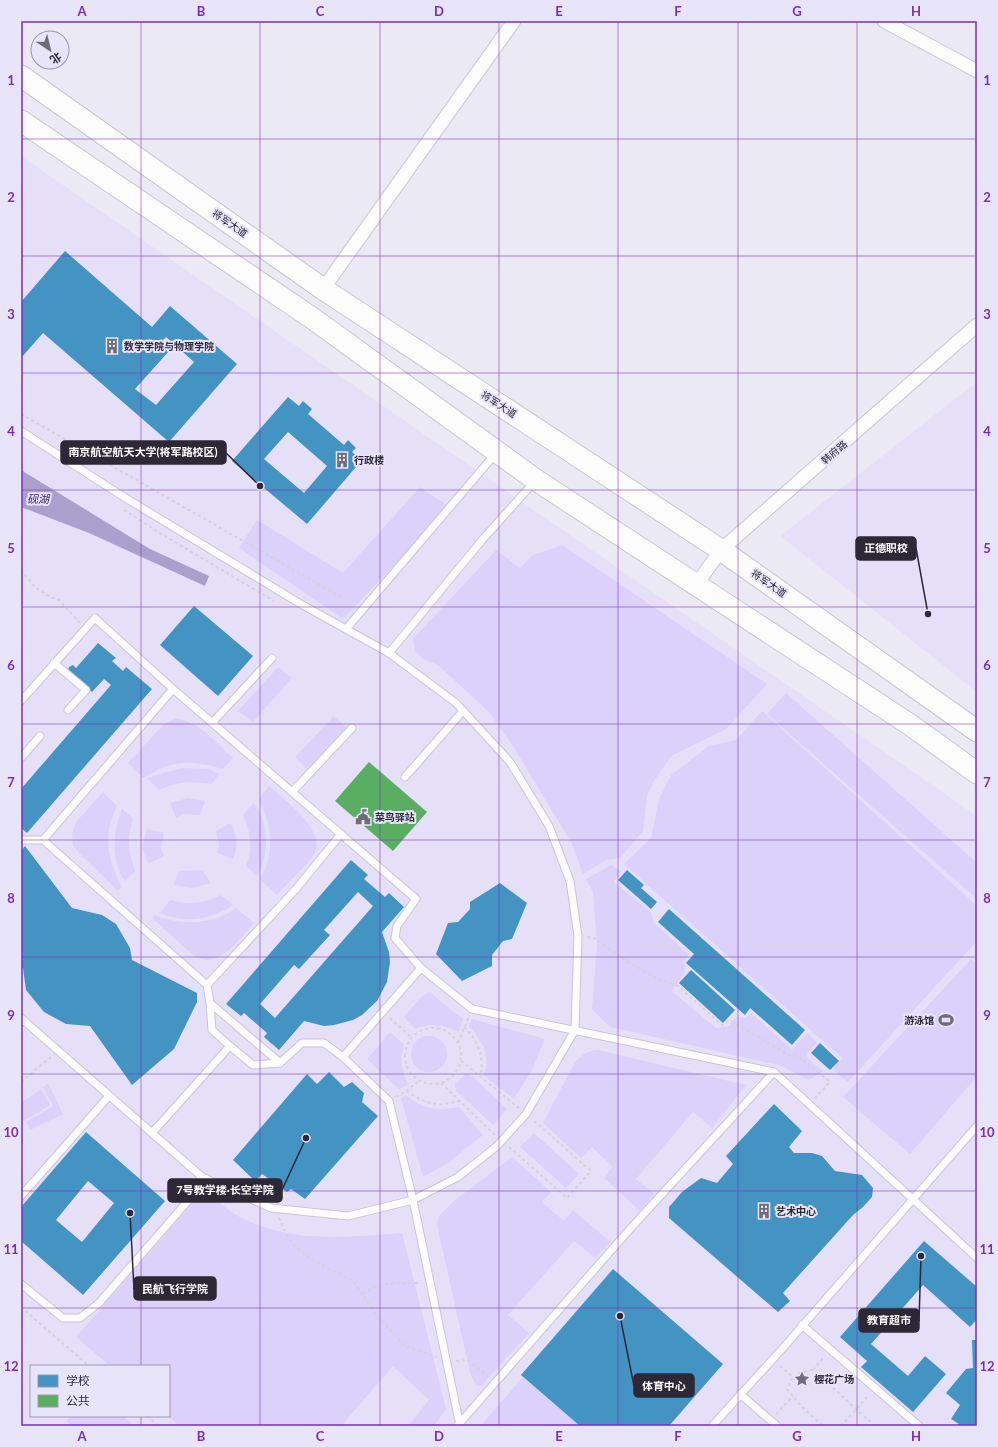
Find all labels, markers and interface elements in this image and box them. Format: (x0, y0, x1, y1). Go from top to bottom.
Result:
text: A (76, 3, 87, 19)
text: B (197, 3, 206, 19)
text: C (316, 3, 325, 19)
text: D (434, 3, 444, 19)
text: E (555, 3, 563, 19)
text: F (674, 3, 682, 19)
text: G (792, 3, 802, 19)
text: H (911, 3, 921, 19)
north arrow (30, 30, 70, 70)
text: 北 (48, 50, 64, 67)
text: 1 (7, 72, 15, 88)
text: 1 (983, 72, 991, 88)
text: 2 (7, 189, 15, 205)
text: 2 (983, 189, 991, 205)
street label: 将军大道 (210, 207, 250, 239)
text: 3 (7, 306, 15, 322)
text: 3 (983, 306, 991, 322)
building icon: 数学学院与物理学院 (103, 337, 121, 355)
place label: 数学学院与物理学院 (124, 340, 214, 352)
street label: 将军大道 (479, 388, 519, 420)
text: 4 (7, 423, 15, 439)
text: 4 (983, 423, 991, 439)
street label: 韩府路 (819, 438, 849, 466)
callout: 南京航空航天大学(将军路校区) (61, 441, 226, 464)
text: 南京航空航天大学(将军路校区) (68, 445, 218, 458)
building icon: 行政楼 (333, 451, 351, 469)
place label: 行政楼 (354, 454, 384, 466)
water label: 砚湖 (27, 492, 51, 505)
callout: 正德职校 (856, 537, 916, 560)
text: 5 (7, 540, 15, 556)
text: 5 (983, 540, 991, 556)
text: 正德职校 (864, 541, 908, 554)
street label: 将军大道 (749, 567, 789, 599)
text: 6 (7, 657, 15, 673)
text: 6 (983, 657, 991, 673)
text: 7 (7, 774, 15, 790)
text: 7 (983, 774, 991, 790)
public building icon: 菜鸟驿站 (354, 808, 372, 826)
place label: 菜鸟驿站 (375, 811, 415, 823)
text: 8 (7, 890, 15, 906)
text: 8 (983, 890, 991, 906)
text: 9 (7, 1007, 15, 1023)
text: 9 (983, 1007, 991, 1023)
sports icon: 游泳馆 (937, 1011, 955, 1029)
place label: 游泳馆 (904, 1014, 934, 1026)
text: 10 (3, 1124, 19, 1140)
text: 10 (979, 1124, 995, 1140)
callout: 7号教学楼·长空学院 (168, 1179, 282, 1202)
text: 7号教学楼·长空学院 (176, 1183, 274, 1196)
building icon: 艺术中心 (755, 1202, 773, 1220)
place label: 艺术中心 (776, 1205, 816, 1217)
text: 11 (3, 1241, 19, 1257)
text: 11 (979, 1241, 995, 1257)
callout: 民航飞行学院 (134, 1277, 216, 1300)
text: 民航飞行学院 (142, 1282, 208, 1295)
callout: 教育超市 (859, 1309, 919, 1332)
text: 教育超市 (867, 1313, 911, 1326)
text: 12 (3, 1358, 19, 1374)
text: 12 (979, 1358, 995, 1374)
legend (30, 1365, 170, 1417)
place icon: 樱花广场 (793, 1370, 811, 1388)
text: 学校 (66, 1373, 90, 1388)
place label: 樱花广场 (814, 1373, 854, 1385)
callout: 体育中心 (634, 1374, 694, 1397)
text: 体育中心 (642, 1379, 686, 1392)
text: 公共 (66, 1393, 90, 1408)
text: A (76, 1428, 87, 1444)
text: B (197, 1428, 206, 1444)
text: C (316, 1428, 325, 1444)
text: D (434, 1428, 444, 1444)
text: E (555, 1428, 563, 1444)
text: F (674, 1428, 682, 1444)
text: G (792, 1428, 802, 1444)
text: H (911, 1428, 921, 1444)

